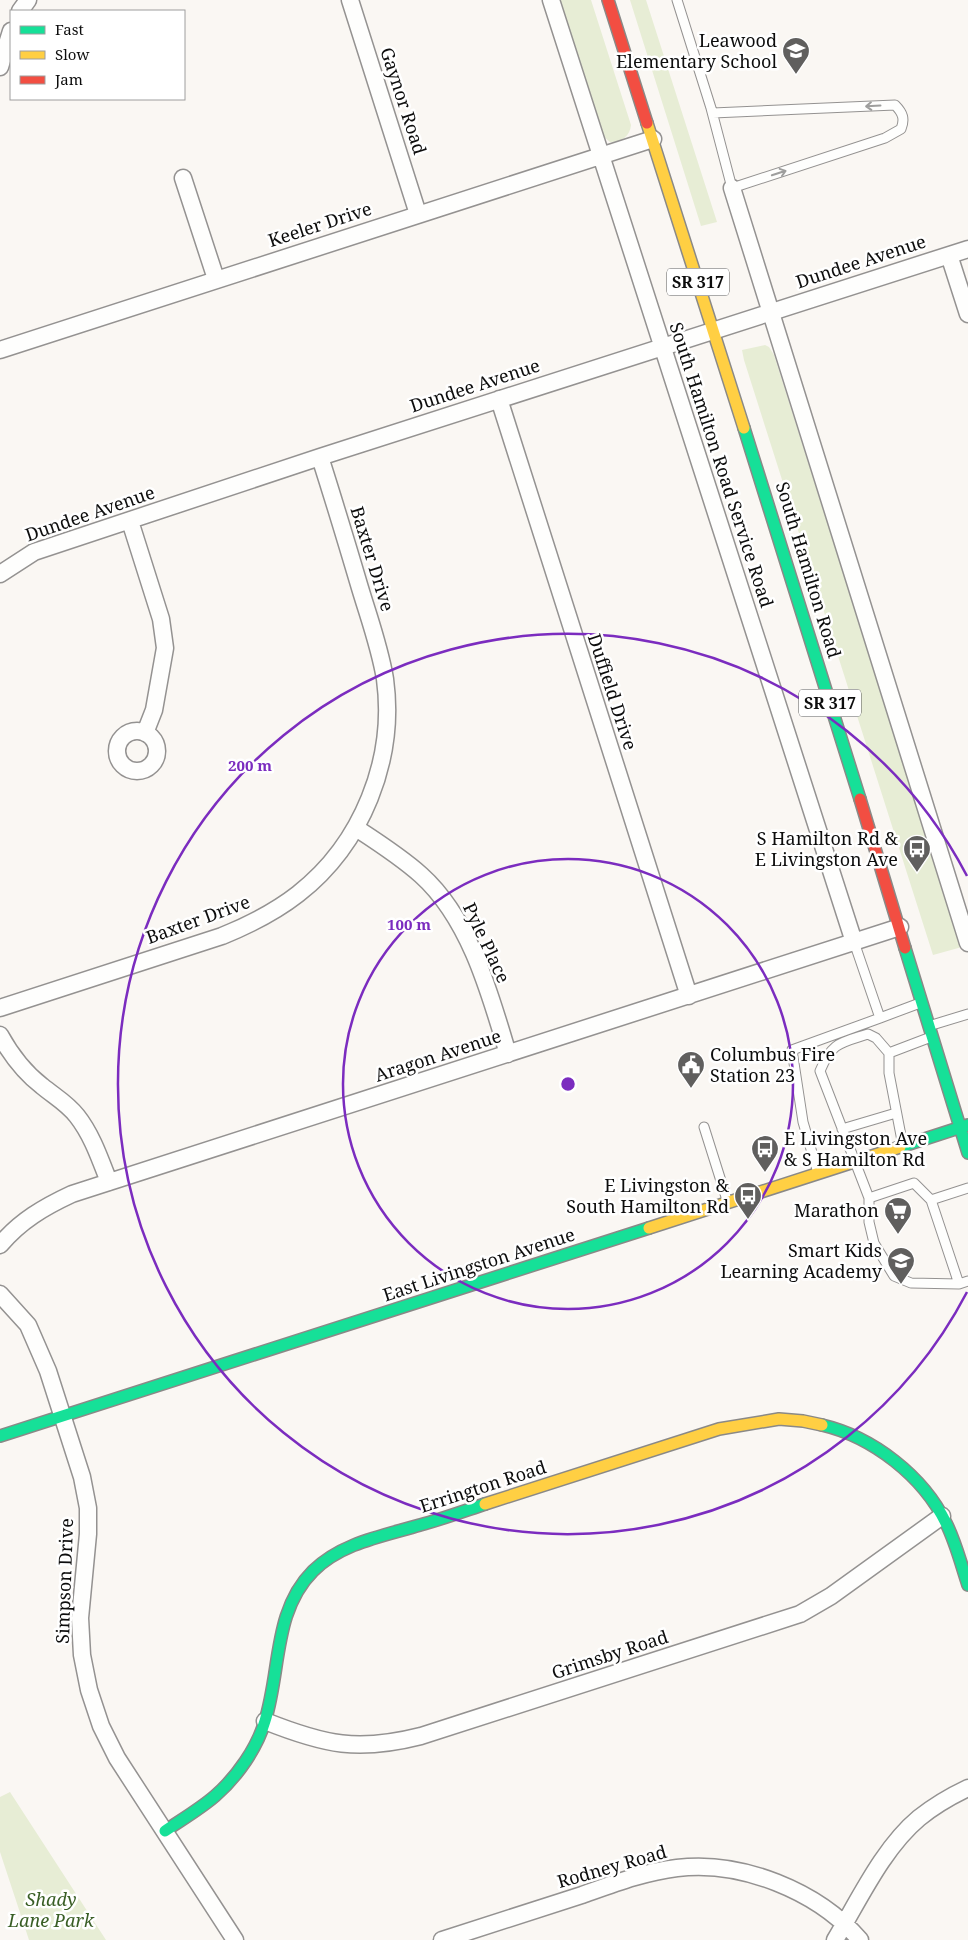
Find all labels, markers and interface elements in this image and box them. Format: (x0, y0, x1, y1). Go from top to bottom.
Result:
legend (10, 10, 185, 100)
text: Fast (55, 19, 84, 39)
place label: Leawood Elementary School (616, 28, 777, 73)
school or university icon: Leawood Elementary School (781, 36, 811, 75)
text: Slow (55, 44, 89, 64)
street label: Gaynor Road (375, 44, 433, 157)
text: Jam (54, 69, 83, 89)
one-way arrow (865, 101, 881, 110)
one-way arrow (770, 167, 786, 177)
street label: Keeler Drive (265, 196, 374, 252)
street label: Dundee Avenue (793, 229, 929, 293)
road number: SR 317 (667, 268, 729, 296)
street label: South Hamilton Road Service Road (664, 319, 779, 610)
street label: Dundee Avenue (407, 353, 543, 417)
street label: South Hamilton Road (771, 479, 847, 661)
street label: Dundee Avenue (22, 480, 158, 546)
street label: Baxter Drive (346, 503, 400, 614)
street label: Duffield Drive (583, 631, 643, 753)
road number: SR 317 (799, 690, 861, 716)
text: 200 m (228, 755, 272, 775)
place label: S Hamilton Rd & E Livingston Ave (755, 826, 899, 871)
bus stop icon: S Hamilton Rd & E Livingston Ave (902, 834, 932, 873)
street label: Baxter Drive (142, 889, 253, 949)
street label: Pyle Place (458, 899, 516, 987)
text: 100 m (387, 914, 431, 934)
street label: Aragon Avenue (371, 1023, 504, 1087)
place label: Columbus Fire Station 23 (710, 1042, 835, 1087)
public building icon: Columbus Fire Station 23 (676, 1050, 706, 1089)
centre of rings (559, 1075, 577, 1093)
place label: E Livingston Ave & S Hamilton Rd (784, 1126, 927, 1171)
bus stop icon: E Livingston Ave & S Hamilton Rd (750, 1134, 780, 1173)
place label: E Livingston & South Hamilton Rd (566, 1173, 730, 1218)
bus stop icon: E Livingston & South Hamilton Rd (733, 1181, 763, 1220)
supermarket icon: Marathon (883, 1196, 913, 1235)
place label: Marathon (794, 1198, 879, 1222)
street label: East Livingston Avenue (380, 1222, 578, 1306)
place label: Smart Kids Learning Academy (720, 1238, 883, 1283)
school or university icon: Smart Kids Learning Academy (886, 1246, 916, 1285)
street label: Errington Road (416, 1454, 549, 1518)
street label: Simpson Drive (50, 1518, 78, 1644)
street label: Grimsby Road (548, 1624, 671, 1684)
street label: Rodney Road (554, 1839, 669, 1893)
park label: Shady Lane Park (7, 1887, 95, 1932)

